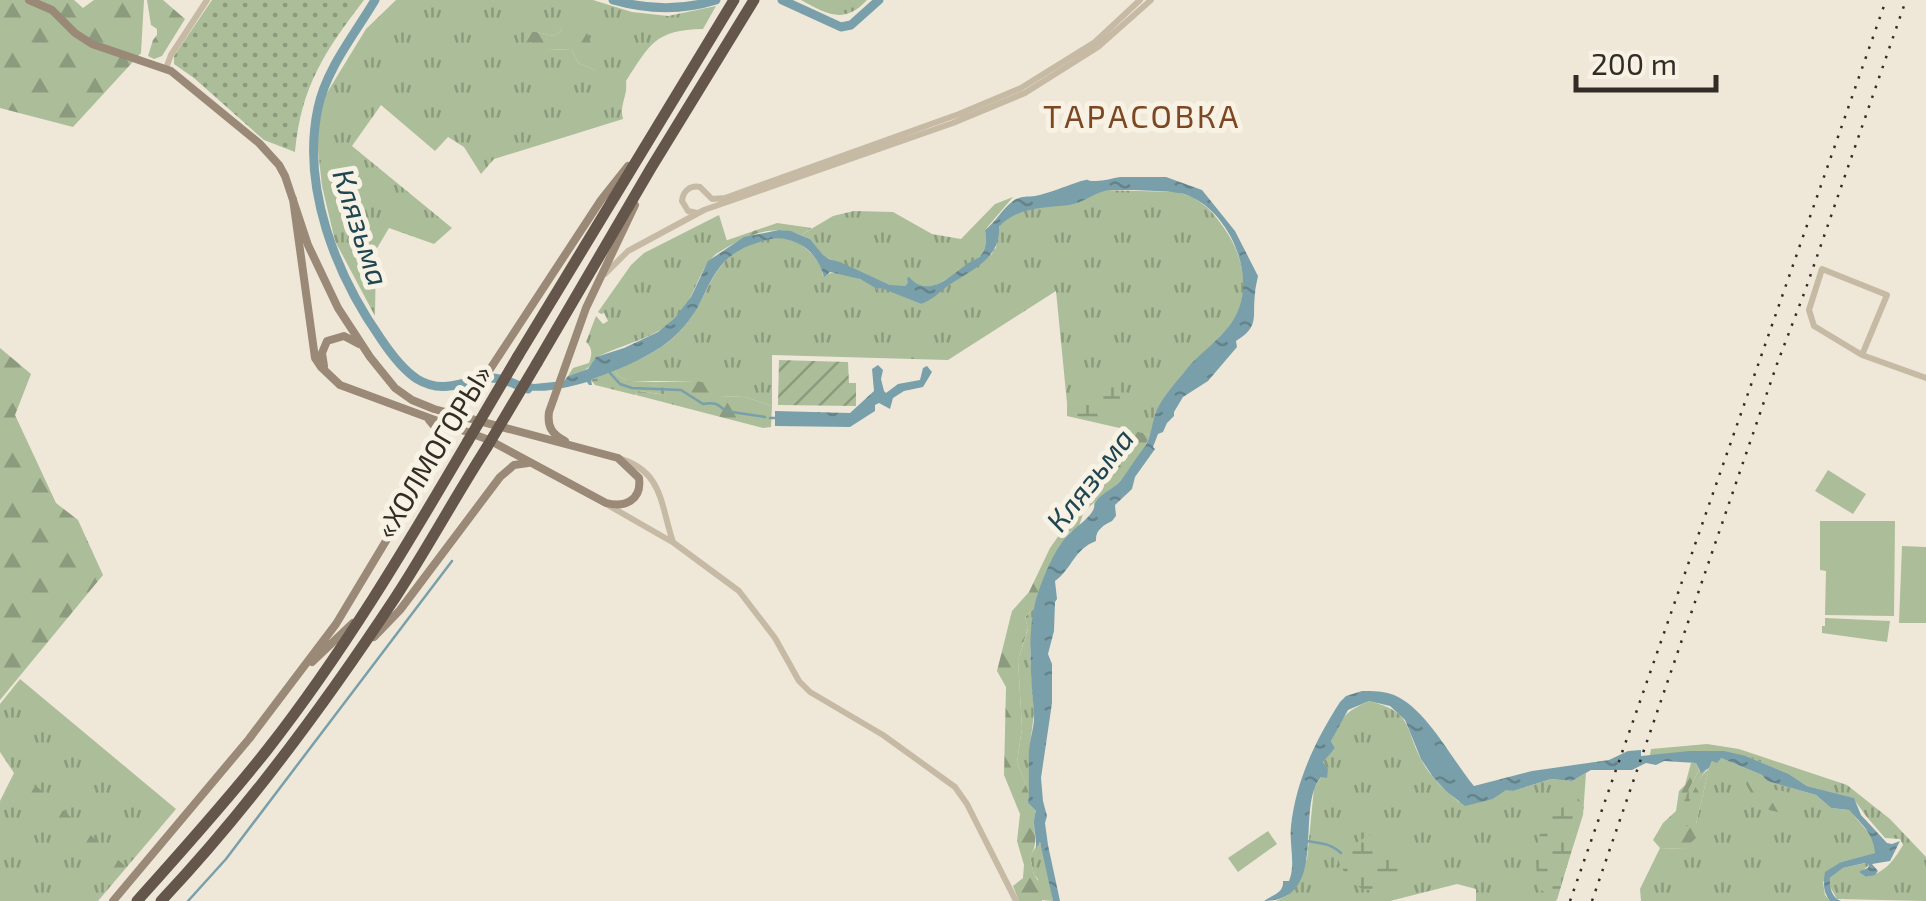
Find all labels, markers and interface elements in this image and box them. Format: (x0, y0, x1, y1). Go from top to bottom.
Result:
scale bar (1576, 30, 1716, 92)
text: 200 m (1591, 45, 1677, 81)
district label: ТАРАСОВКА (1043, 96, 1241, 134)
water label: Клязьма (326, 164, 398, 290)
street label: «ХОЛМОГОРЫ» (368, 358, 498, 544)
water label: Клязьма (1038, 420, 1140, 538)

